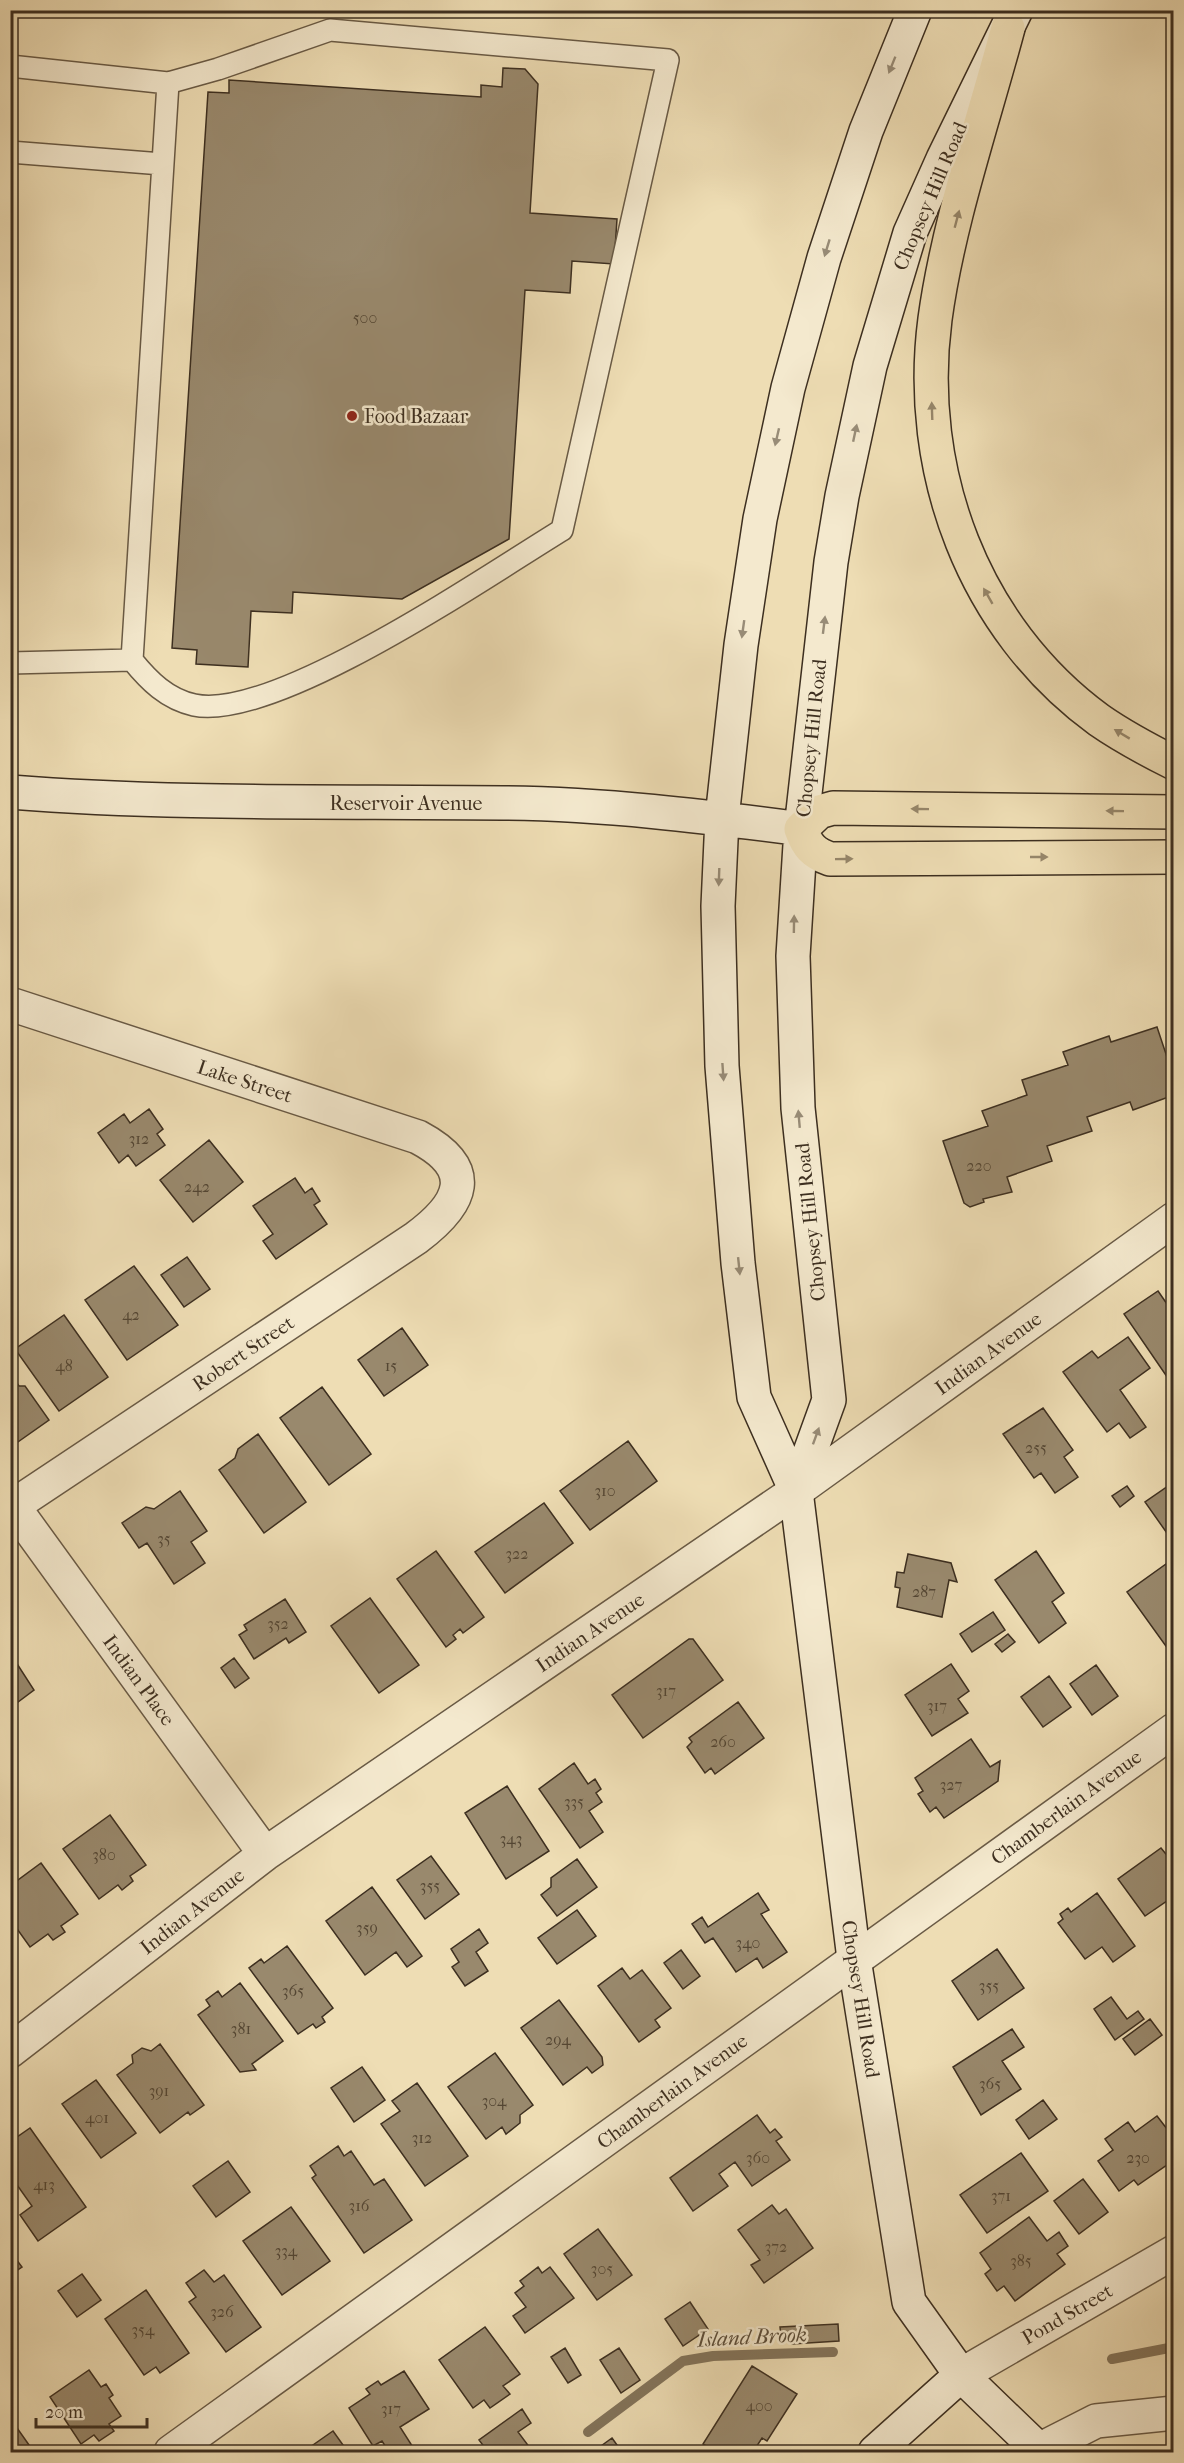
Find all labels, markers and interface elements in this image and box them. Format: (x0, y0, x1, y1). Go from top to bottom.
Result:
one-way arrow (887, 56, 897, 74)
street label: Chopsey Hill Road (889, 117, 973, 274)
one-way arrow (952, 210, 962, 228)
one-way arrow (822, 239, 831, 257)
house number: 500 (353, 308, 377, 327)
one-way arrow (927, 402, 936, 421)
place label: Food Bazaar (364, 405, 469, 428)
marker: Food Bazaar (345, 409, 359, 423)
one-way arrow (851, 423, 860, 442)
one-way arrow (771, 427, 781, 446)
one-way arrow (983, 588, 994, 604)
one-way arrow (819, 616, 829, 635)
one-way arrow (739, 619, 748, 638)
street label: Chopsey Hill Road (792, 657, 831, 818)
one-way arrow (1114, 729, 1130, 740)
street label: Reservoir Avenue (330, 792, 482, 815)
one-way arrow (911, 804, 930, 814)
one-way arrow (1106, 806, 1125, 816)
one-way arrow (1030, 852, 1049, 862)
one-way arrow (835, 854, 854, 864)
one-way arrow (714, 867, 724, 886)
one-way arrow (789, 915, 799, 934)
street label: Lake Street (195, 1055, 295, 1108)
one-way arrow (718, 1062, 727, 1081)
one-way arrow (794, 1110, 804, 1129)
house number: 312 (129, 1129, 149, 1148)
street label: Chopsey Hill Road (791, 1141, 830, 1302)
house number: 220 (966, 1156, 992, 1175)
house number: 242 (184, 1177, 210, 1196)
one-way arrow (734, 1256, 743, 1275)
house number: 42 (122, 1305, 140, 1324)
street label: Indian Avenue (931, 1307, 1046, 1400)
street label: Robert Street (188, 1311, 298, 1396)
house number: 48 (55, 1356, 73, 1375)
house number: 15 (385, 1356, 397, 1375)
one-way arrow (812, 1427, 822, 1445)
house number: 255 (1025, 1438, 1047, 1457)
house number: 310 (594, 1481, 616, 1500)
house number: 35 (157, 1529, 171, 1548)
house number: 322 (505, 1544, 529, 1563)
house number: 287 (912, 1582, 936, 1601)
street label: Indian Avenue (532, 1588, 649, 1677)
house number: 352 (267, 1614, 289, 1633)
street label: Indian Place (98, 1630, 179, 1730)
house number: 317 (656, 1681, 676, 1700)
house number: 317 (927, 1696, 947, 1715)
house number: 260 (710, 1732, 736, 1751)
street label: Chamberlain Avenue (987, 1745, 1146, 1870)
house number: 327 (940, 1775, 963, 1794)
house number: 335 (564, 1792, 584, 1811)
house number: 343 (500, 1829, 522, 1848)
house number: 380 (92, 1845, 116, 1864)
street label: Indian Avenue (136, 1864, 249, 1959)
house number: 355 (420, 1876, 440, 1895)
house number: 359 (356, 1918, 378, 1937)
street label: Chopsey Hill Road (837, 1919, 884, 2081)
house number: 340 (736, 1933, 760, 1952)
house number: 355 (979, 1976, 999, 1995)
house number: 365 (282, 1981, 304, 2000)
house number: 381 (231, 2019, 251, 2038)
street label: Chamberlain Avenue (593, 2029, 752, 2154)
house number: 294 (545, 2030, 572, 2049)
house number: 365 (979, 2074, 1001, 2093)
house number: 391 (149, 2081, 169, 2100)
house number: 304 (482, 2091, 507, 2110)
house number: 401 (85, 2108, 109, 2127)
house number: 312 (412, 2128, 432, 2147)
house number: 360 (746, 2148, 770, 2167)
house number: 230 (1126, 2148, 1150, 2167)
house number: 413 (33, 2175, 55, 2194)
house number: 371 (991, 2186, 1011, 2205)
house number: 316 (349, 2196, 370, 2215)
house number: 372 (765, 2237, 787, 2256)
house number: 334 (275, 2241, 298, 2260)
house number: 385 (1010, 2251, 1032, 2270)
house number: 305 (591, 2259, 613, 2278)
street label: Pond Street (1018, 2279, 1117, 2350)
house number: 326 (210, 2302, 234, 2321)
house number: 354 (132, 2320, 155, 2339)
water label: Island Brook (696, 2322, 807, 2352)
scale bar (36, 2391, 147, 2429)
house number: 400 (745, 2396, 773, 2415)
house number: 317 (381, 2399, 401, 2418)
text: 20 m (45, 2402, 83, 2423)

